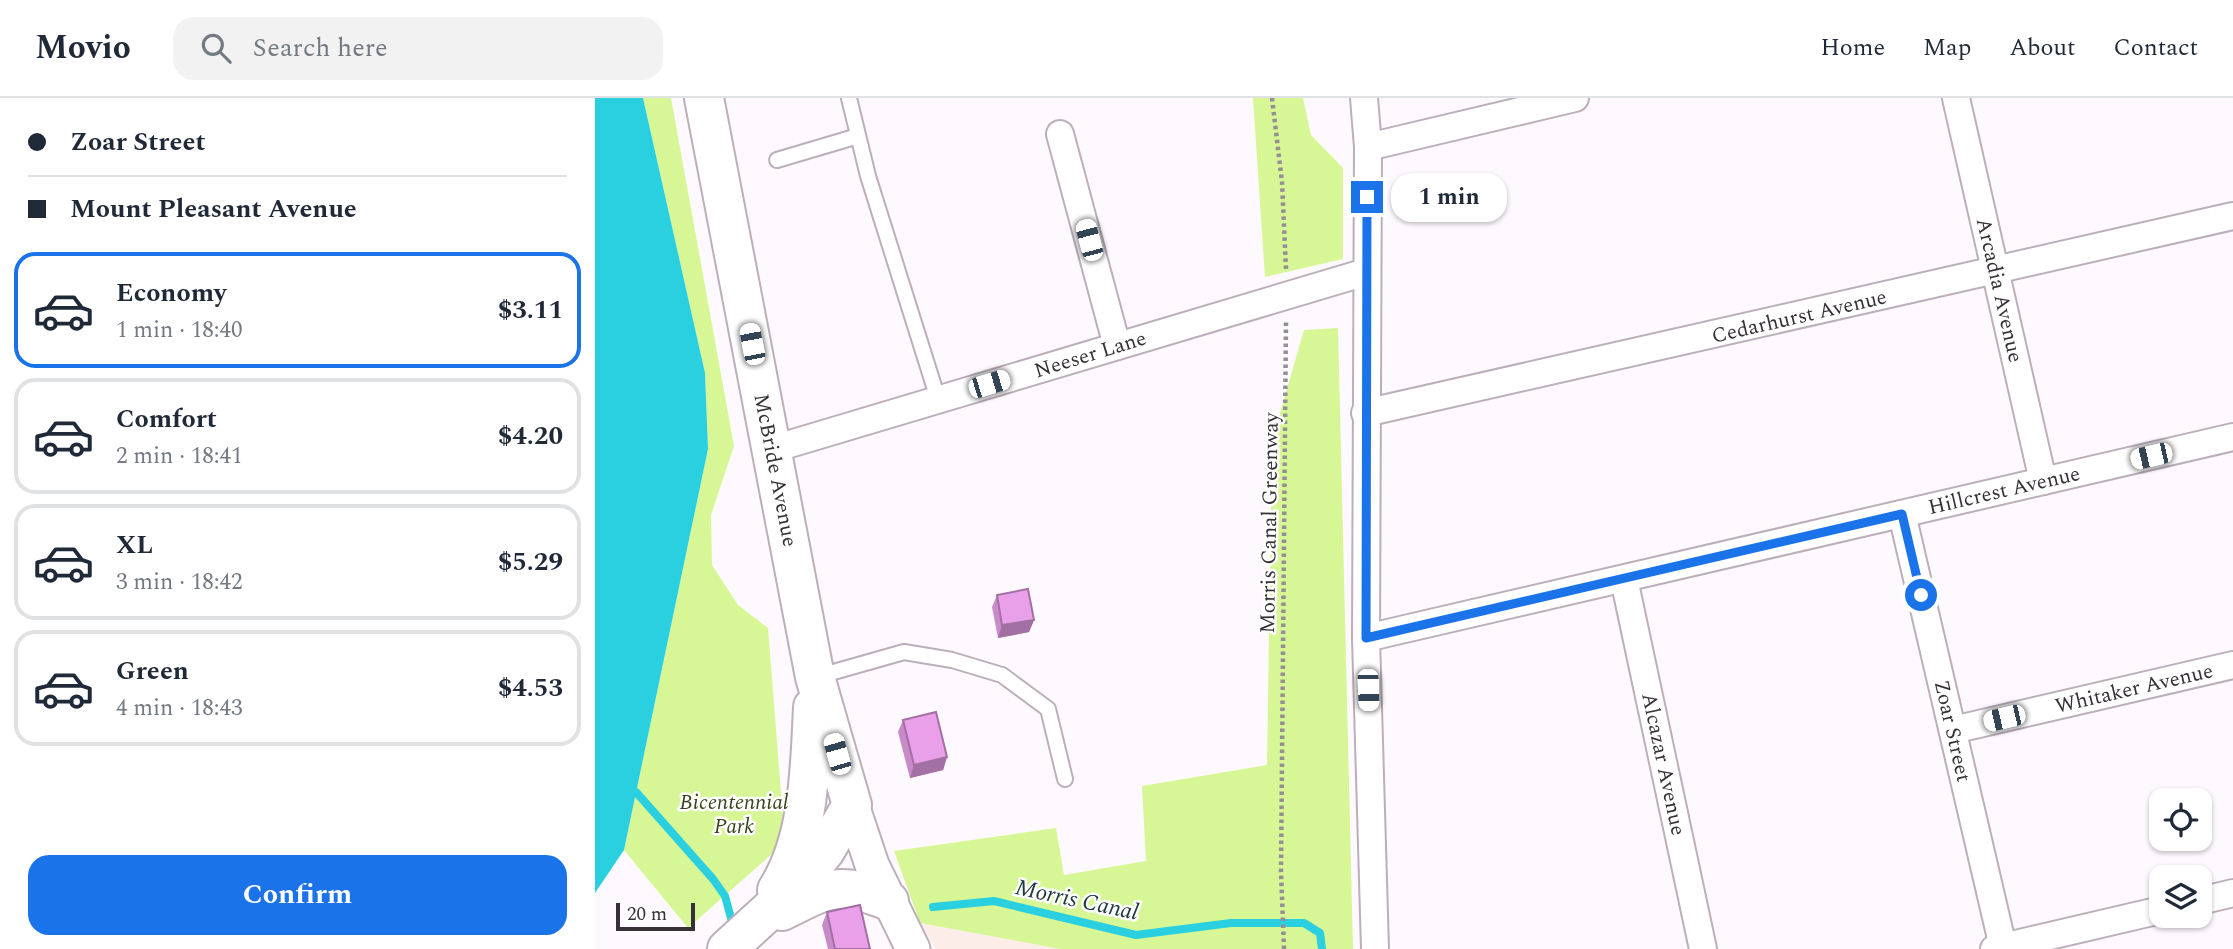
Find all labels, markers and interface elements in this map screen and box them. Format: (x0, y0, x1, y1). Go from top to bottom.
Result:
search box (173, 17, 663, 80)
text: Movio (35, 23, 131, 73)
text: Search here (253, 28, 388, 68)
icon: search (197, 29, 235, 67)
text: Home (1820, 30, 1885, 66)
text: Map (1923, 30, 1971, 66)
text: About (2009, 30, 2075, 66)
text: Contact (2113, 30, 2198, 66)
text: Zoar Street (70, 122, 206, 162)
callout: 1 min (1391, 172, 1507, 222)
text: 1 min (1418, 180, 1480, 215)
route end (1351, 181, 1383, 213)
text: Mount Pleasant Avenue (70, 189, 357, 229)
street label: Arcadia Avenue (1967, 215, 2031, 366)
car (1074, 217, 1105, 263)
text: Economy (116, 273, 226, 313)
icon: car (32, 279, 95, 342)
street label: Cedarhurst Avenue (1708, 281, 1890, 353)
text: $3.11 (498, 290, 563, 330)
text: 1 min · 18:40 (116, 313, 243, 348)
car (738, 321, 767, 367)
street label: Neeser Lane (1030, 323, 1150, 387)
car (966, 368, 1013, 400)
street label: McBride Avenue (744, 391, 806, 550)
text: Comfort (116, 399, 217, 439)
icon: car (32, 405, 95, 468)
street label: Morris Canal Greenway (1252, 411, 1288, 634)
text: $4.20 (498, 416, 563, 456)
text: 2 min · 18:41 (116, 439, 243, 474)
car (2129, 441, 2174, 471)
street label: Hillcrest Avenue (1925, 458, 2084, 524)
text: XL (116, 525, 153, 565)
icon: car (32, 531, 95, 594)
text: $5.29 (498, 542, 563, 582)
text: 3 min · 18:42 (116, 565, 243, 600)
route start (1905, 579, 1937, 611)
text: Green (116, 651, 189, 691)
street label: Whitaker Avenue (2052, 655, 2216, 723)
icon: car (32, 657, 95, 720)
text: $4.53 (498, 668, 563, 708)
car (1357, 669, 1380, 711)
street label: Zoar Street (1925, 677, 1979, 785)
street label: Alcazar Avenue (1632, 690, 1694, 839)
text: 4 min · 18:43 (116, 691, 243, 726)
car (1982, 703, 2027, 733)
car (822, 731, 853, 777)
park label: Bicentennial Park (680, 787, 789, 843)
map controls (2149, 788, 2212, 928)
button: locate (2149, 788, 2212, 851)
button: Confirm (28, 855, 567, 935)
button: layers (2149, 865, 2212, 928)
water label: Morris Canal (1012, 870, 1142, 931)
scale bar (616, 900, 695, 932)
text: 20 m (627, 900, 667, 929)

